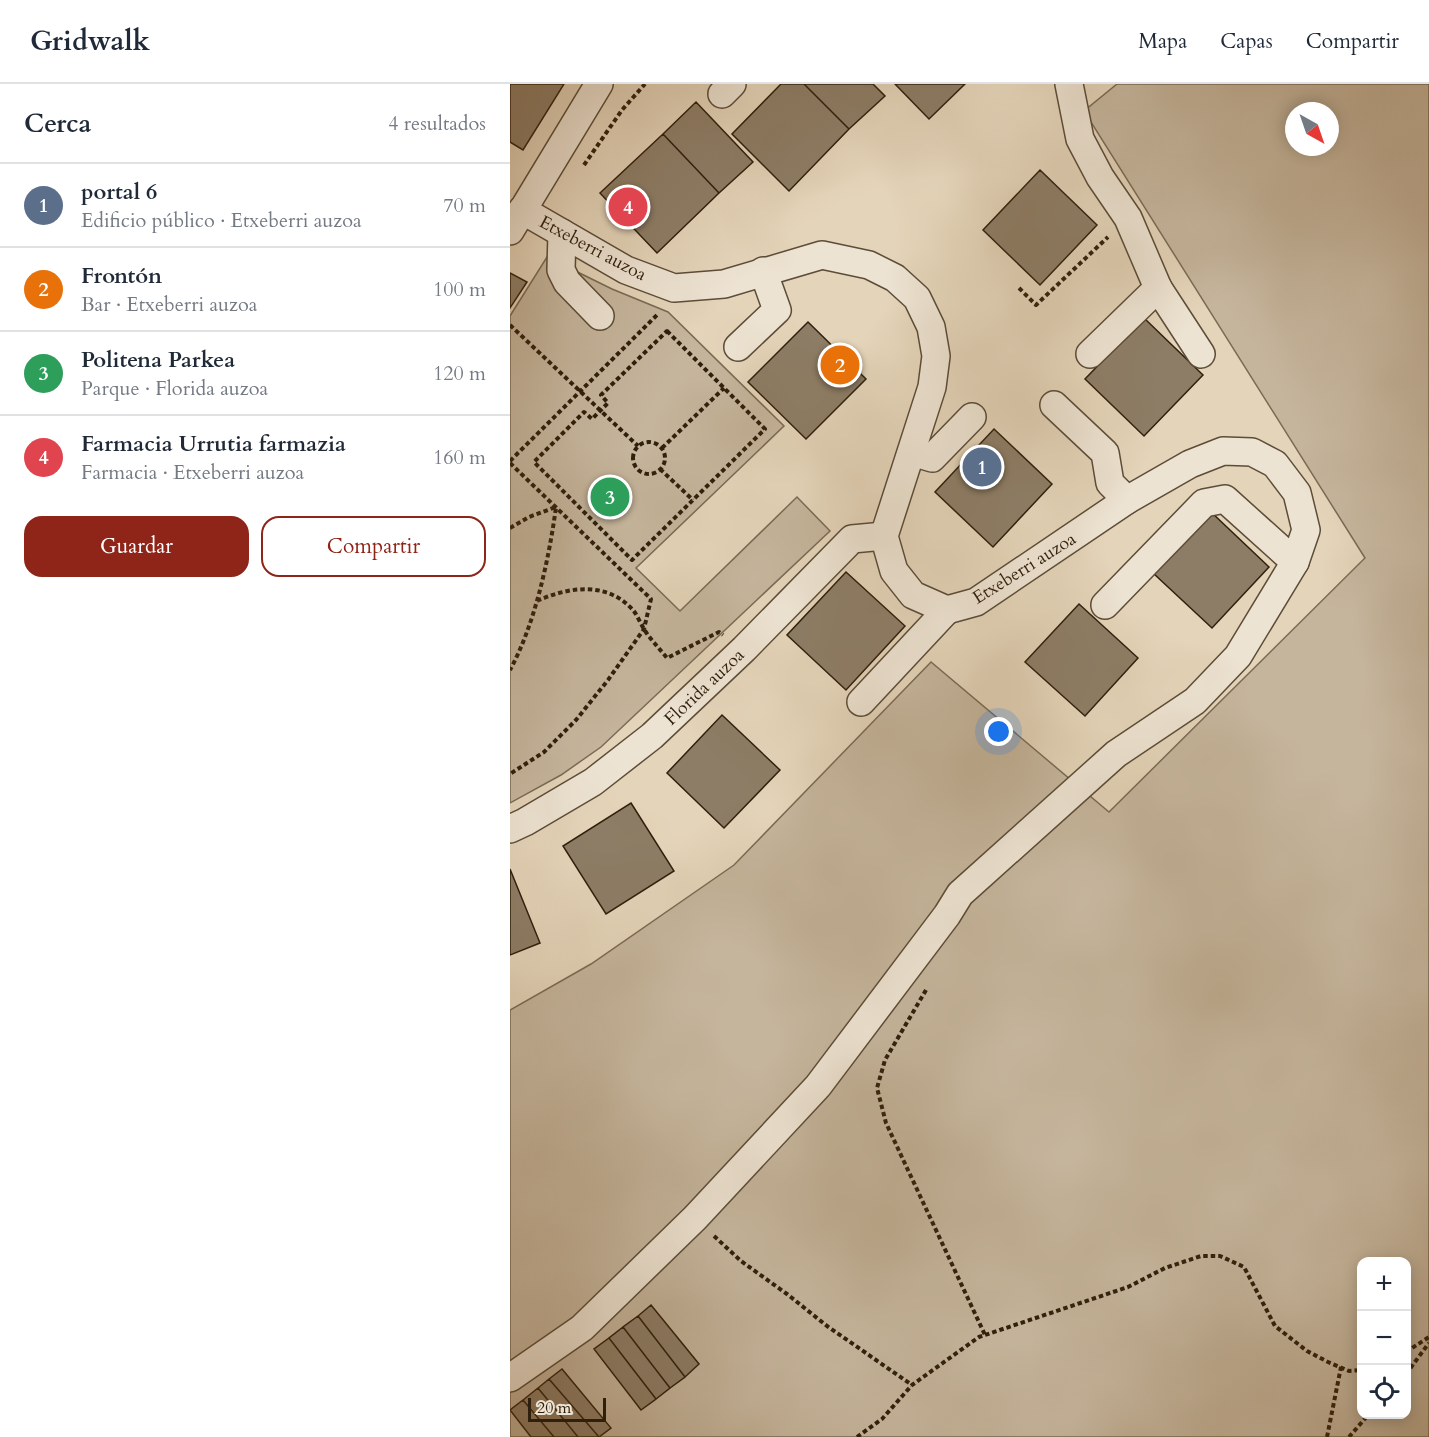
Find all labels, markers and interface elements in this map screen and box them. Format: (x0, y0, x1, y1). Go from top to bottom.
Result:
text: Gridwalk (30, 22, 150, 60)
text: Mapa (1138, 27, 1187, 56)
text: Capas (1220, 27, 1273, 56)
text: Compartir (1306, 27, 1399, 56)
north arrow (1285, 102, 1339, 156)
text: Cerca (24, 106, 91, 141)
text: 4 resultados (388, 110, 486, 137)
text: portal 6 (81, 177, 157, 207)
pin: 4 (608, 184, 648, 230)
text: 1 (38, 192, 49, 219)
text: 70 m (443, 192, 486, 219)
text: Edificio público · Etxeberri auzoa (81, 207, 362, 234)
street label: Etxeberri auzoa (535, 210, 651, 287)
text: Frontón (81, 261, 162, 291)
text: 2 (38, 276, 49, 303)
text: 100 m (433, 276, 486, 303)
text: Bar · Etxeberri auzoa (81, 291, 257, 318)
pin: 2 (820, 342, 860, 388)
text: Politena Parkea (81, 345, 235, 375)
text: 3 (38, 360, 49, 387)
text: 120 m (433, 360, 486, 387)
text: Parque · Florida auzoa (81, 375, 268, 402)
text: Farmacia Urrutia farmazia (81, 429, 346, 459)
text: 4 (38, 444, 49, 471)
text: 160 m (433, 444, 486, 471)
pin: 1 (962, 444, 1002, 490)
text: Farmacia · Etxeberri auzoa (81, 459, 304, 486)
pin: 3 (590, 474, 630, 520)
button: Guardar (24, 516, 249, 577)
button: Compartir (261, 516, 486, 577)
street label: Etxeberri auzoa (968, 526, 1081, 610)
street label: Florida auzoa (659, 643, 750, 731)
your location (984, 717, 1013, 746)
map controls (1357, 1257, 1411, 1419)
button: + (1357, 1257, 1411, 1311)
button: − (1357, 1311, 1411, 1365)
button: locate (1357, 1365, 1411, 1419)
scale bar (528, 1395, 606, 1422)
text: 20 m (537, 1397, 571, 1419)

